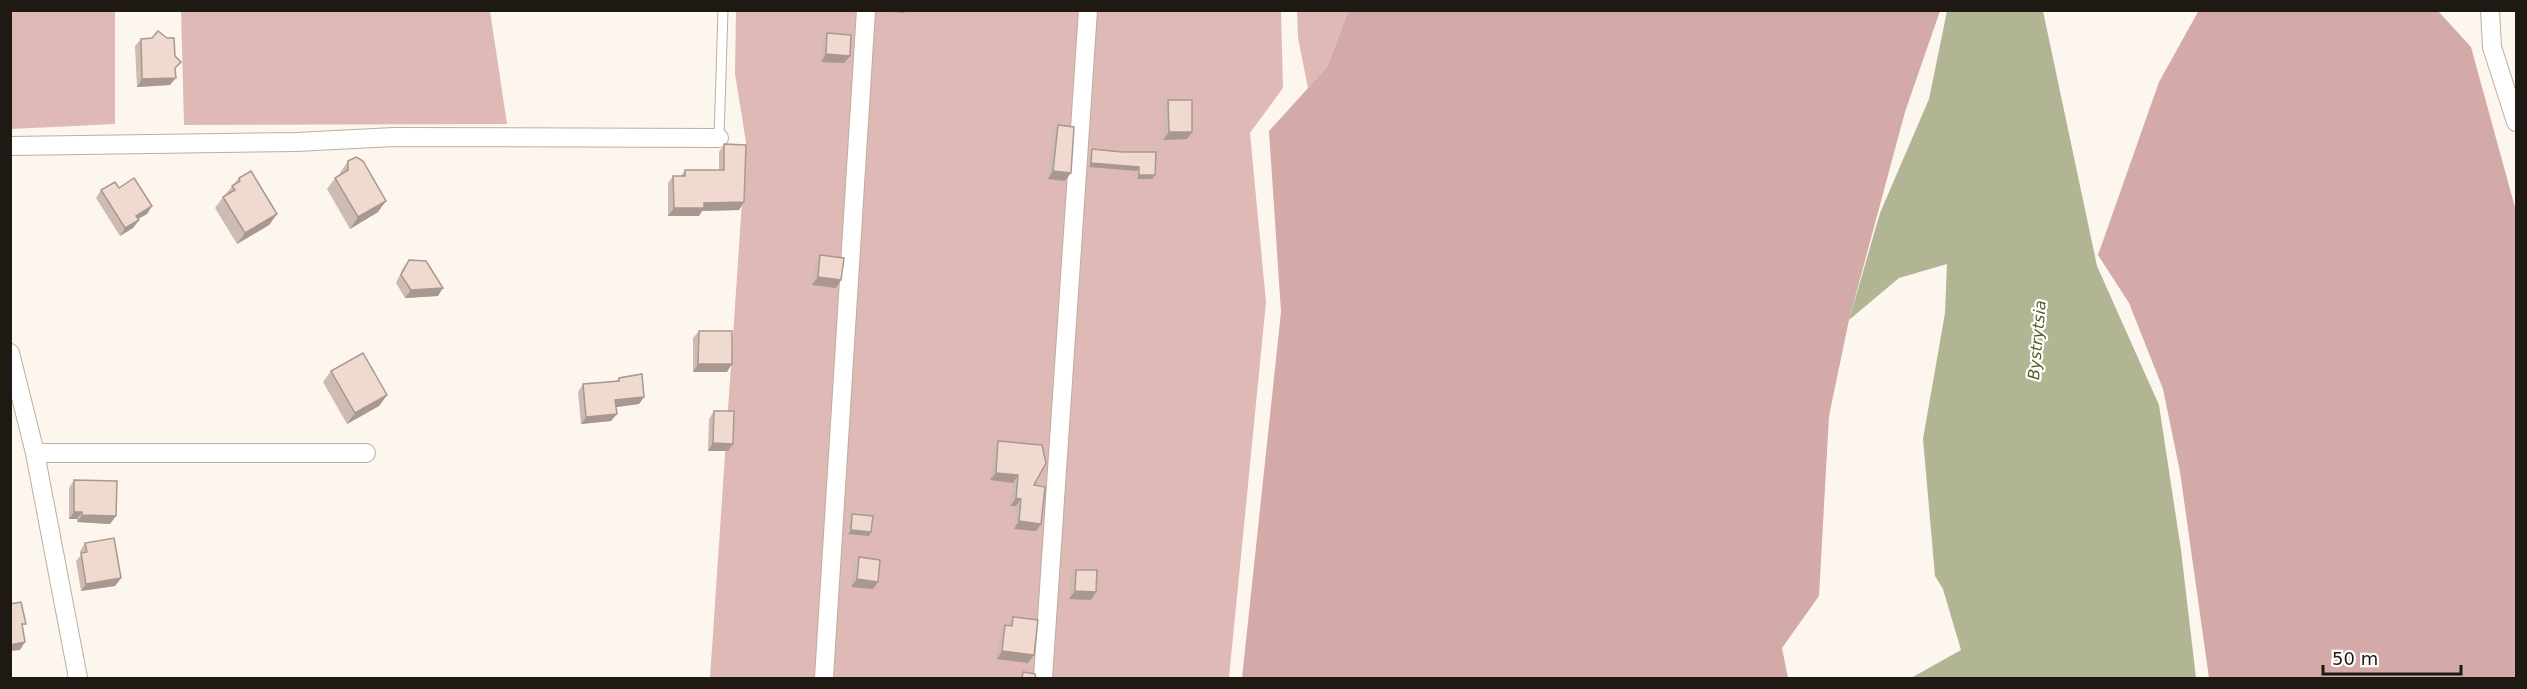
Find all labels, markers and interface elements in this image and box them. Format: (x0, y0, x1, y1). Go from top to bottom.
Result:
water label: Bystrytsia (2024, 299, 2050, 381)
scale bar (2323, 638, 2461, 676)
text: 50 m (2332, 648, 2378, 669)

